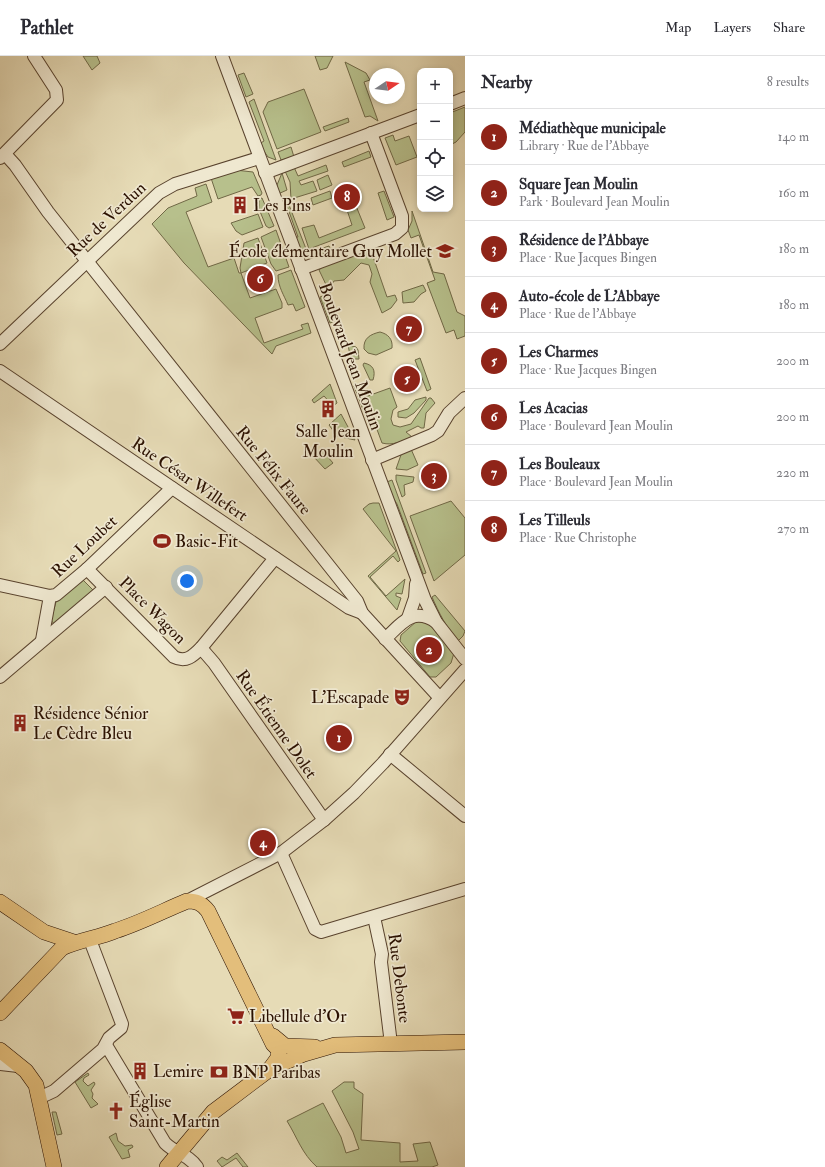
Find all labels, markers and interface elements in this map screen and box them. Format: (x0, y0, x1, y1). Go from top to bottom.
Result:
text: Pathlet (20, 16, 74, 40)
text: Map (665, 19, 691, 36)
text: Layers (713, 19, 751, 36)
text: Share (773, 19, 805, 36)
north arrow (369, 68, 405, 104)
map controls (417, 68, 453, 212)
button: + (417, 68, 453, 104)
text: Nearby (481, 72, 532, 93)
text: 8 results (767, 74, 809, 90)
button: − (417, 104, 453, 140)
text: Médiathèque municipale (519, 119, 666, 138)
text: 1 (492, 129, 496, 145)
text: 140 m (778, 129, 809, 145)
text: Library · Rue de l'Abbaye (519, 138, 649, 154)
button: locate (417, 140, 453, 176)
text: Square Jean Moulin (519, 175, 638, 194)
button: layers (417, 176, 453, 212)
street label: Rue de Verdun (62, 177, 150, 261)
pin: 8 (334, 182, 360, 212)
text: 2 (491, 185, 497, 201)
text: 160 m (778, 185, 809, 201)
text: Park · Boulevard Jean Moulin (519, 194, 670, 210)
building icon: Les Pins (230, 195, 250, 215)
place label: Les Pins (253, 195, 311, 216)
text: Résidence de l'Abbaye (519, 231, 649, 250)
place label: École élémentaire Guy Mollet (229, 240, 432, 263)
school or university icon: École élémentaire Guy Mollet (435, 241, 455, 261)
text: 3 (492, 241, 497, 257)
text: 180 m (779, 241, 809, 257)
text: Place · Rue Jacques Bingen (519, 250, 657, 266)
pin: 6 (247, 264, 273, 294)
street label: Boulevard Jean Moulin (313, 279, 387, 433)
text: Auto-école de L'Abbaye (519, 287, 660, 306)
text: 4 (490, 297, 498, 313)
text: 180 m (779, 297, 809, 313)
text: Place · Rue de l'Abbaye (519, 306, 636, 322)
pin: 7 (396, 314, 422, 344)
text: Les Charmes (519, 343, 598, 362)
text: 5 (491, 353, 497, 369)
text: 200 m (776, 353, 809, 369)
text: Place · Rue Jacques Bingen (519, 362, 657, 378)
pin: 5 (394, 364, 420, 394)
building icon: Salle Jean Moulin (318, 399, 338, 419)
text: Les Acacias (519, 399, 588, 418)
text: 6 (491, 409, 497, 425)
text: 200 m (776, 409, 809, 425)
text: Place · Boulevard Jean Moulin (519, 418, 673, 434)
place label: Salle Jean Moulin (295, 421, 361, 462)
street label: Rue Félix Faure (231, 422, 316, 519)
street label: Rue César Willefert (128, 433, 252, 526)
text: Les Bouleaux (519, 455, 600, 474)
pin: 3 (421, 461, 447, 491)
text: 7 (491, 465, 497, 481)
text: 220 m (776, 465, 809, 481)
text: Place · Boulevard Jean Moulin (519, 474, 673, 490)
street label: Rue Loubet (47, 510, 122, 582)
text: Les Tilleuls (519, 511, 590, 530)
text: 8 (491, 521, 497, 537)
text: 270 m (777, 521, 809, 537)
text: Place · Rue Christophe (519, 530, 636, 546)
sports icon: Basic-Fit (152, 531, 172, 551)
place label: Basic-Fit (175, 531, 238, 552)
your location (177, 571, 197, 591)
street label: Place Wagon (114, 572, 191, 649)
pin: 2 (416, 635, 442, 665)
street label: Rue Étienne Dolet (231, 665, 323, 783)
place label: L'Escapade (311, 687, 389, 709)
theatre icon: L'Escapade (392, 687, 412, 707)
place label: Résidence Sénior Le Cèdre Bleu (33, 703, 149, 744)
building icon: Résidence Sénior Le Cèdre Bleu (10, 713, 30, 733)
pin: 1 (326, 723, 352, 753)
pin: 4 (250, 828, 276, 858)
street label: Rue Debonte (384, 932, 415, 1024)
supermarket icon: Libellule d'Or (226, 1006, 246, 1026)
place label: Libellule d'Or (249, 1006, 347, 1027)
building icon: Lemire (130, 1061, 150, 1081)
place label: Lemire (153, 1061, 204, 1082)
bank icon: BNP Paribas (209, 1062, 229, 1082)
place label: BNP Paribas (232, 1062, 321, 1083)
place label: Église Saint-Martin (129, 1090, 220, 1132)
church icon: Église Saint-Martin (106, 1101, 126, 1121)

